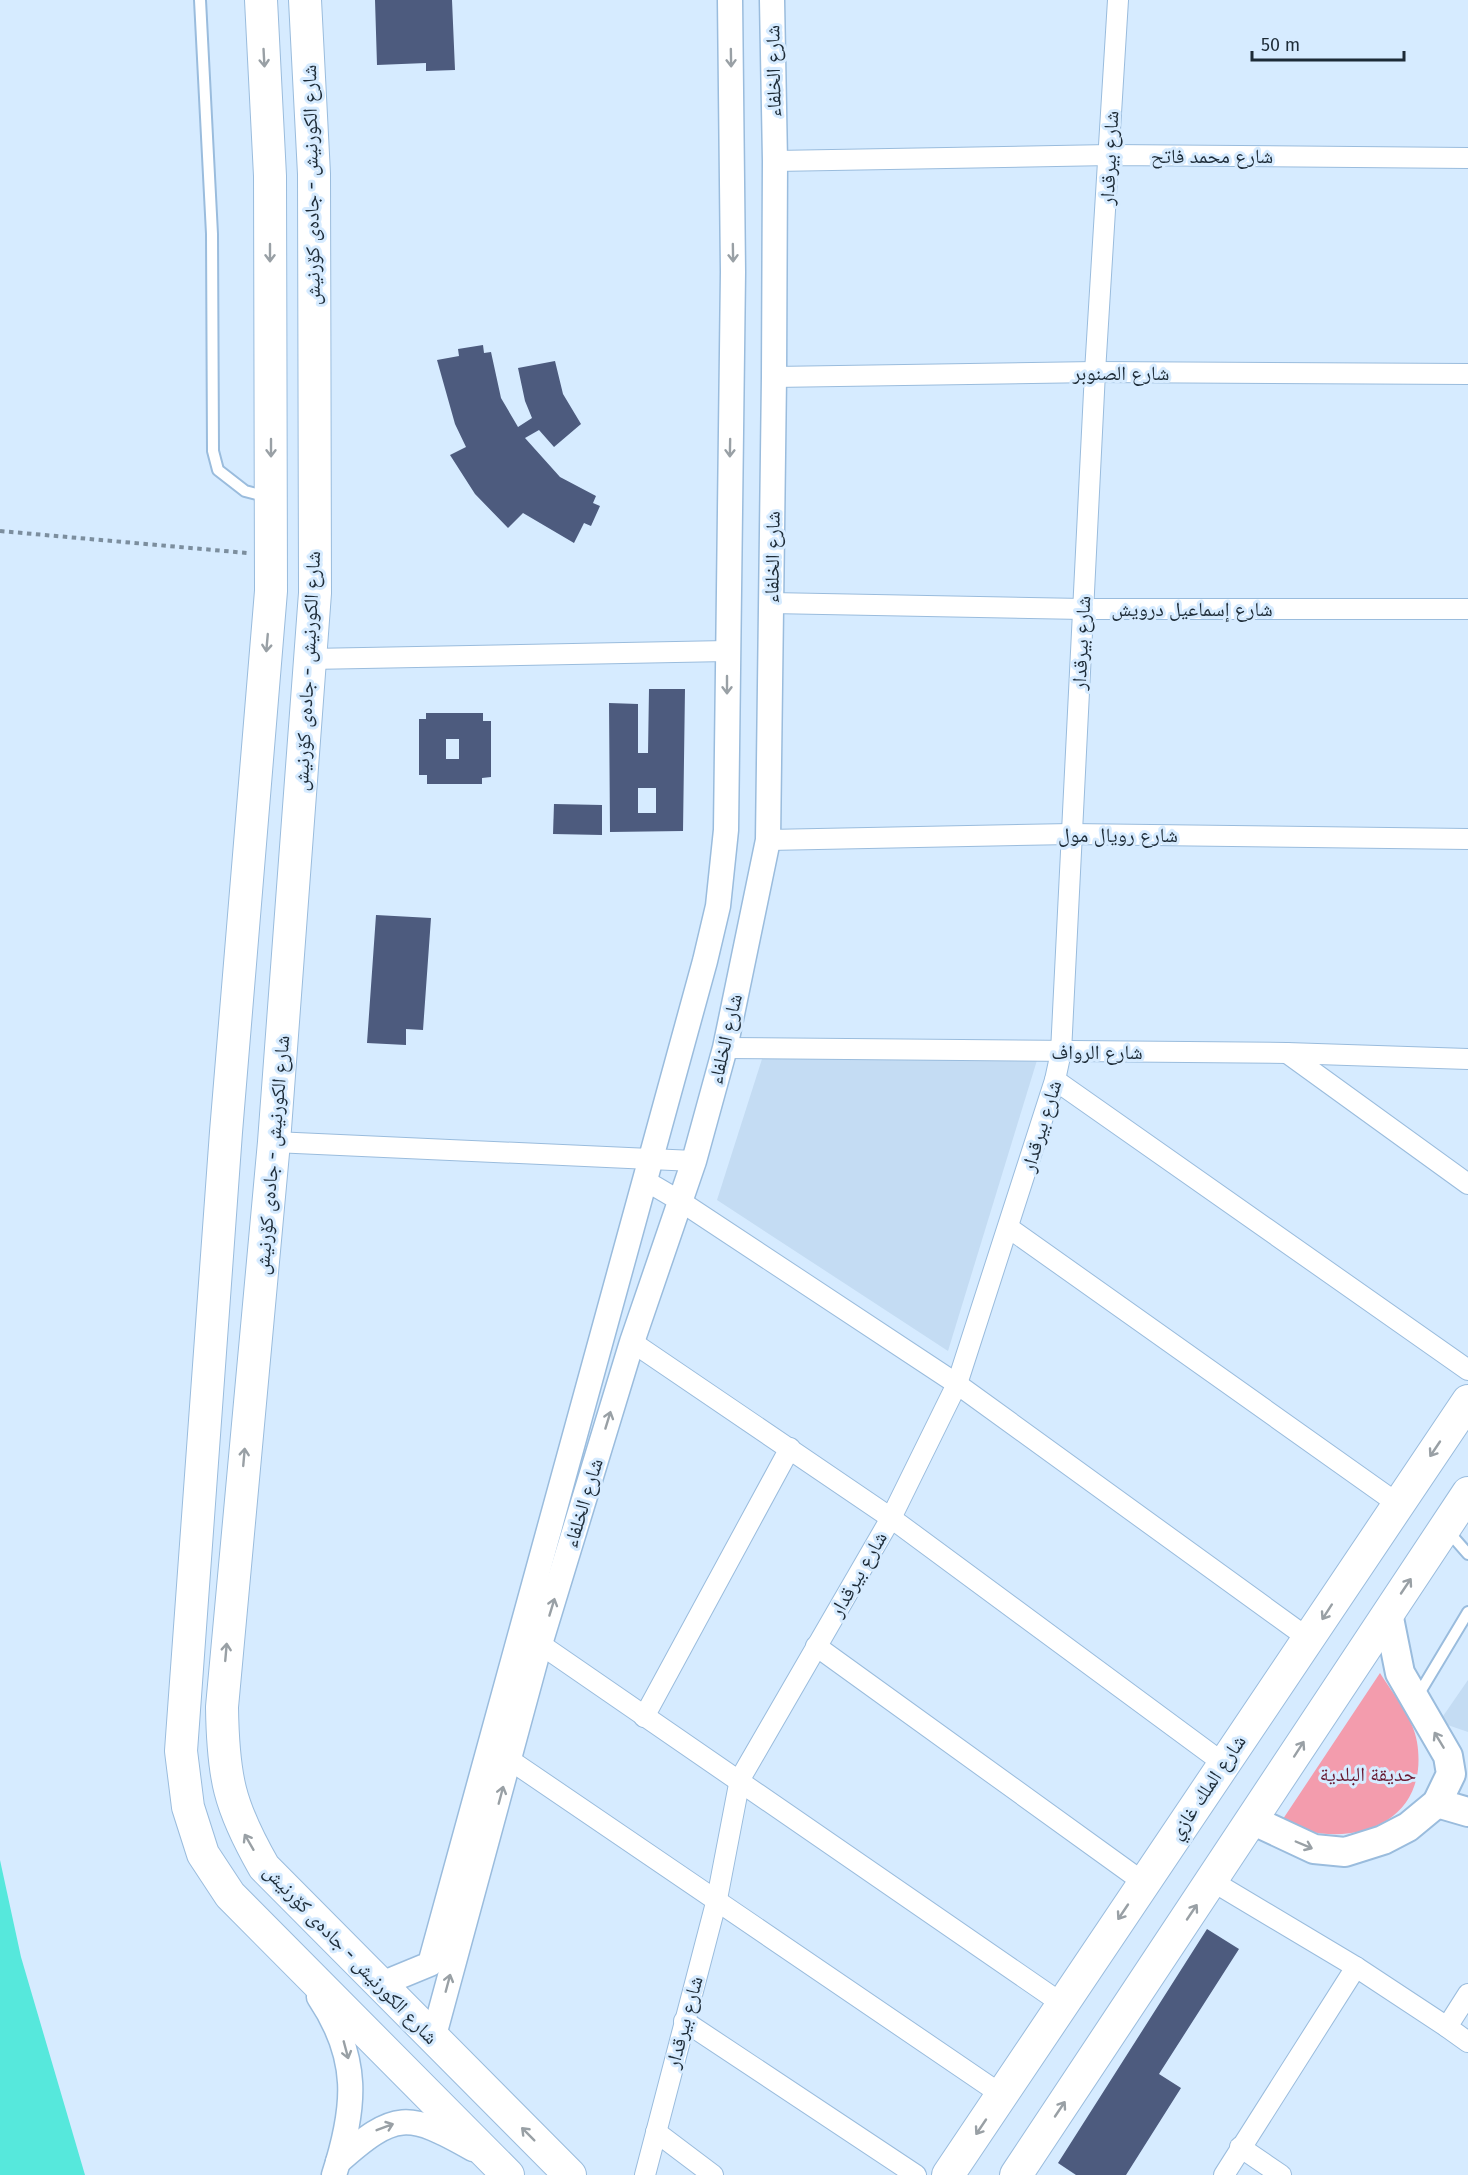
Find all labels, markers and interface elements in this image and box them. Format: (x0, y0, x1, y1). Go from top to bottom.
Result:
scale bar (1252, 24, 1404, 62)
street label: شارع الخلفاء (760, 25, 787, 117)
text: 50 m (1261, 34, 1300, 56)
one-way arrow (259, 48, 270, 68)
one-way arrow (725, 48, 737, 68)
street label: شارع الكورنيش - جادەی کۆرنیش (297, 64, 326, 305)
street label: شارع بيرقدار (1094, 110, 1124, 207)
street label: شارع محمد فاتح (1151, 144, 1273, 169)
one-way arrow (264, 243, 276, 263)
one-way arrow (727, 243, 739, 263)
street label: شارع الصنوبر (1072, 361, 1169, 386)
one-way arrow (265, 438, 277, 458)
one-way arrow (724, 438, 736, 458)
street label: شارع الخلفاء (759, 511, 786, 603)
street label: شارع الكورنيش - جادەی کۆرنیش (289, 550, 326, 792)
street label: شارع بيرقدار (1066, 595, 1096, 692)
street label: شارع إسماعيل درويش (1111, 597, 1273, 623)
one-way arrow (261, 633, 272, 653)
one-way arrow (721, 675, 733, 695)
street label: شارع رويال مول (1058, 823, 1178, 848)
street label: شارع الخلفاء (703, 991, 748, 1087)
street label: شارع الكورنيش - جادەی کۆرنیش (250, 1034, 295, 1276)
street label: شارع الرواف (1051, 1040, 1143, 1065)
street label: شارع بيرقدار (1015, 1077, 1067, 1176)
one-way arrow (603, 1411, 614, 1430)
one-way arrow (1429, 1441, 1441, 1457)
one-way arrow (239, 1448, 250, 1468)
street label: شارع الخلفاء (558, 1455, 609, 1551)
street label: شارع بيرقدار (823, 1527, 893, 1622)
one-way arrow (1400, 1579, 1412, 1595)
one-way arrow (547, 1598, 558, 1617)
one-way arrow (1320, 1603, 1333, 1620)
one-way arrow (221, 1642, 232, 1662)
street label: شارع الملك غازي (1163, 1730, 1254, 1846)
one-way arrow (1432, 1732, 1444, 1749)
one-way arrow (1293, 1741, 1305, 1758)
park label: حديقة البلدية (1320, 1762, 1416, 1786)
one-way arrow (495, 1786, 507, 1805)
one-way arrow (243, 1833, 255, 1850)
one-way arrow (1295, 1840, 1313, 1851)
street label: شارع الكورنيش - جادەی کۆرنیش (258, 1859, 443, 2050)
one-way arrow (1117, 1903, 1129, 1920)
one-way arrow (1186, 1904, 1198, 1921)
street label: شارع بيرقدار (660, 1973, 709, 2072)
one-way arrow (443, 1974, 455, 1993)
one-way arrow (340, 2040, 352, 2059)
one-way arrow (1054, 2101, 1066, 2118)
one-way arrow (974, 2119, 987, 2136)
one-way arrow (375, 2121, 394, 2132)
one-way arrow (521, 2126, 536, 2141)

